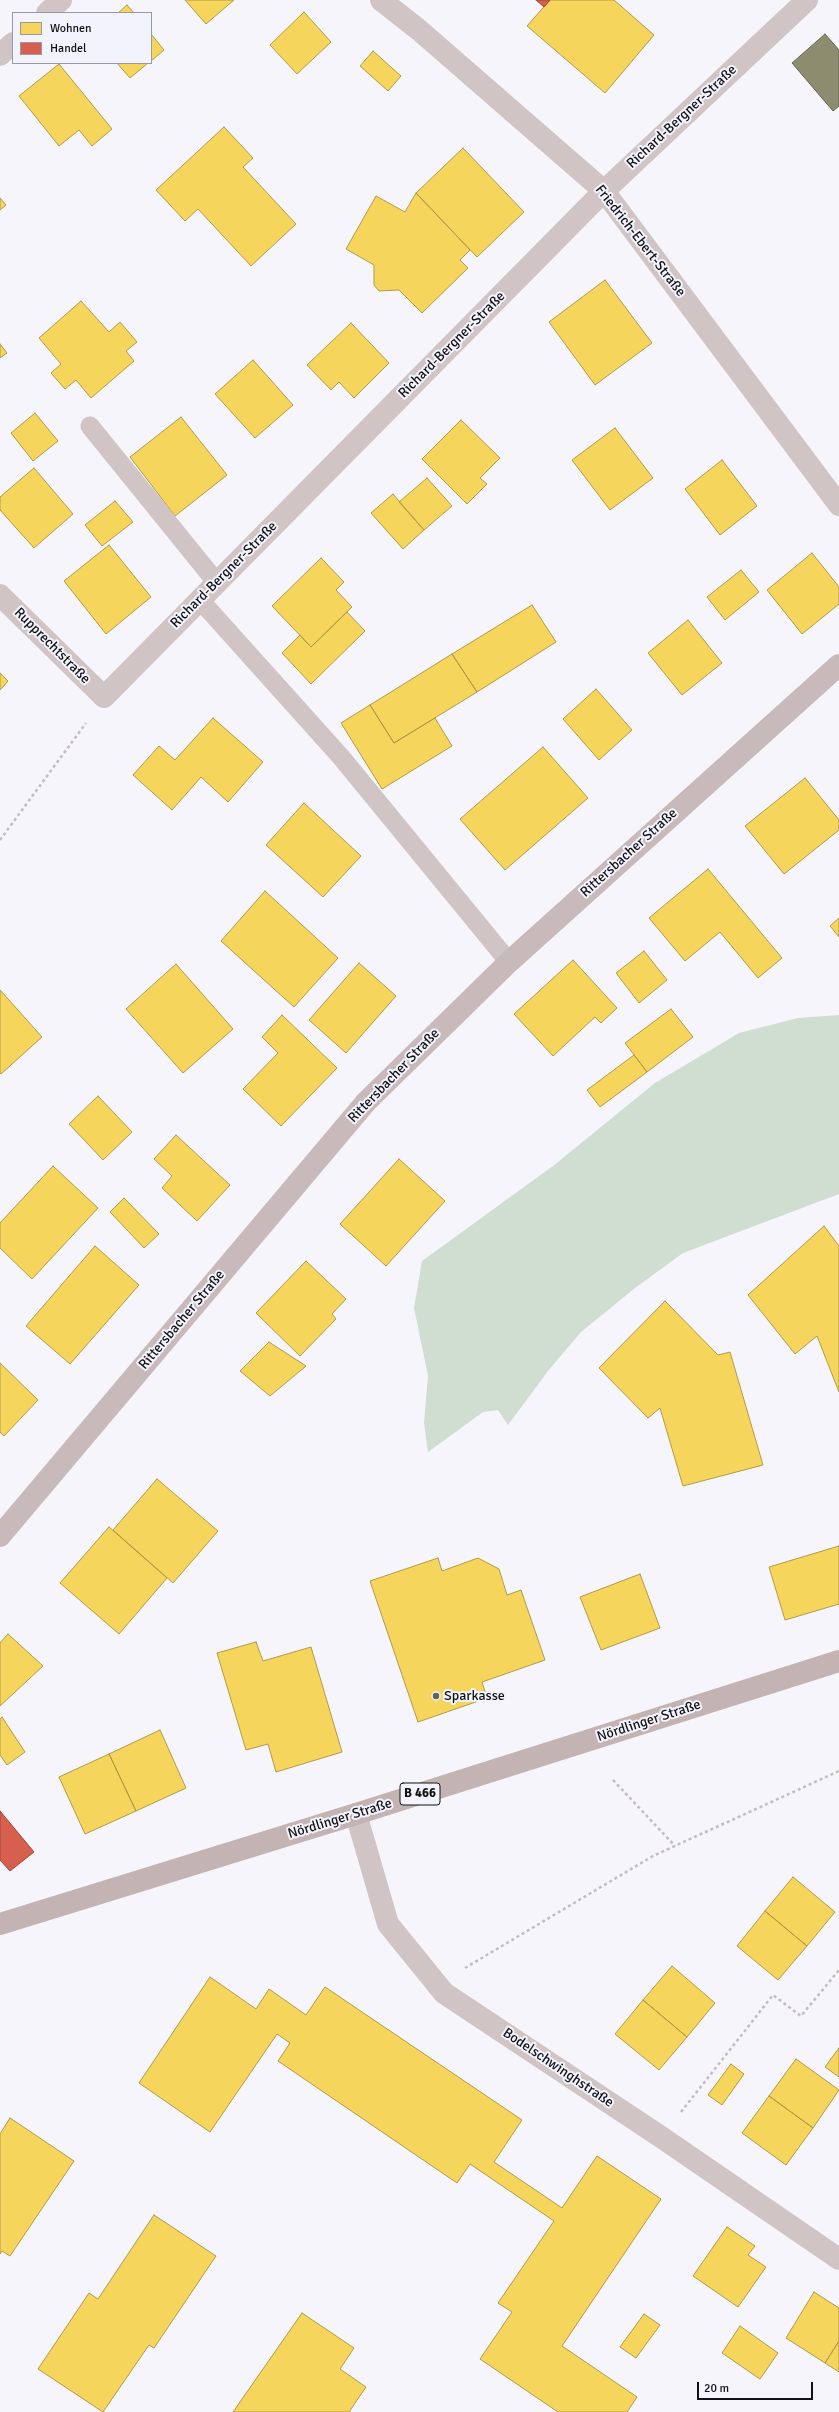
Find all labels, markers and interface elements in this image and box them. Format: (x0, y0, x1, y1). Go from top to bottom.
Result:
legend (12, 12, 152, 64)
text: Wohnen (50, 21, 92, 36)
text: Handel (50, 41, 87, 56)
street label: Richard-Bergner-Straße (624, 62, 740, 172)
street label: Friedrich-Ebert-Straße (591, 182, 689, 300)
street label: Richard-Bergner-Straße (395, 288, 509, 402)
street label: Richard-Bergner-Straße (167, 518, 281, 632)
street label: Rupprechtstraße (11, 605, 93, 687)
street label: Rittersbacher Straße (577, 805, 681, 901)
street label: Rittersbacher Straße (345, 1025, 443, 1127)
street label: Rittersbacher Straße (136, 1267, 228, 1373)
place label: Sparkasse (444, 1688, 505, 1704)
marker: Sparkasse (431, 1691, 441, 1701)
street label: Nördlinger Straße (595, 1696, 703, 1746)
road number: B 466 (400, 1783, 440, 1805)
street label: Nördlinger Straße (286, 1795, 394, 1843)
street label: Bodelschwinghstraße (499, 2025, 617, 2111)
scale bar (699, 2374, 815, 2400)
text: 20 m (704, 2381, 729, 2396)

